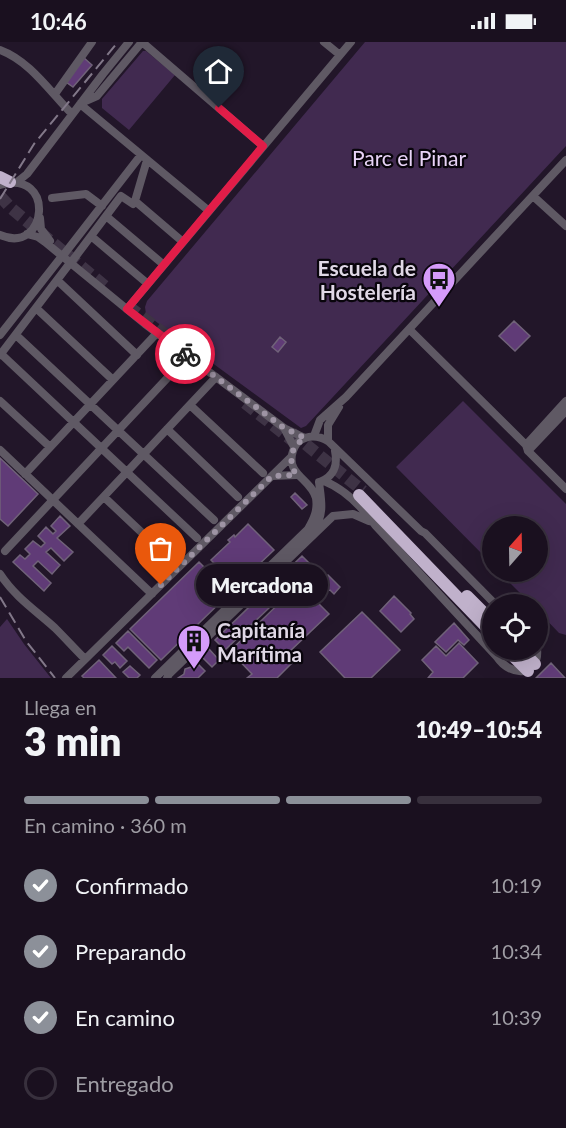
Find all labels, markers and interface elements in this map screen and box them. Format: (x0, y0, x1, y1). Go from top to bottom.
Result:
text: 10:46 (30, 8, 87, 35)
pin (193, 46, 244, 108)
icon: home (202, 55, 235, 88)
park label: Parc el Pinar (352, 145, 466, 170)
place label: Escuela de Hostelería (318, 255, 416, 304)
bus stop icon: Escuela de Hostelería (421, 261, 457, 308)
courier (155, 324, 215, 384)
icon: bike (169, 338, 202, 371)
north arrow (482, 516, 548, 582)
map controls (482, 516, 548, 660)
pin (135, 523, 186, 585)
icon: bag (144, 532, 177, 565)
callout: Mercadona (197, 564, 329, 606)
text: Mercadona (211, 573, 313, 597)
button: locate (482, 594, 548, 660)
place label: Capitanía Marítima (217, 617, 305, 666)
building icon: Capitanía Marítima (176, 623, 212, 670)
text: Llega en (24, 695, 97, 719)
text: 10:49–10:54 (416, 716, 542, 743)
text: 3 min (24, 718, 121, 764)
text: En camino · 360 m (24, 813, 187, 837)
icon: check (24, 869, 57, 902)
text: Confirmado (75, 872, 188, 899)
text: 10:19 (491, 873, 542, 897)
icon: check (24, 935, 57, 968)
text: Preparando (75, 938, 186, 965)
text: 10:34 (491, 939, 542, 963)
icon: check (24, 1001, 57, 1034)
text: En camino (75, 1004, 175, 1031)
text: 10:39 (491, 1005, 542, 1029)
text: Entregado (75, 1070, 174, 1097)

